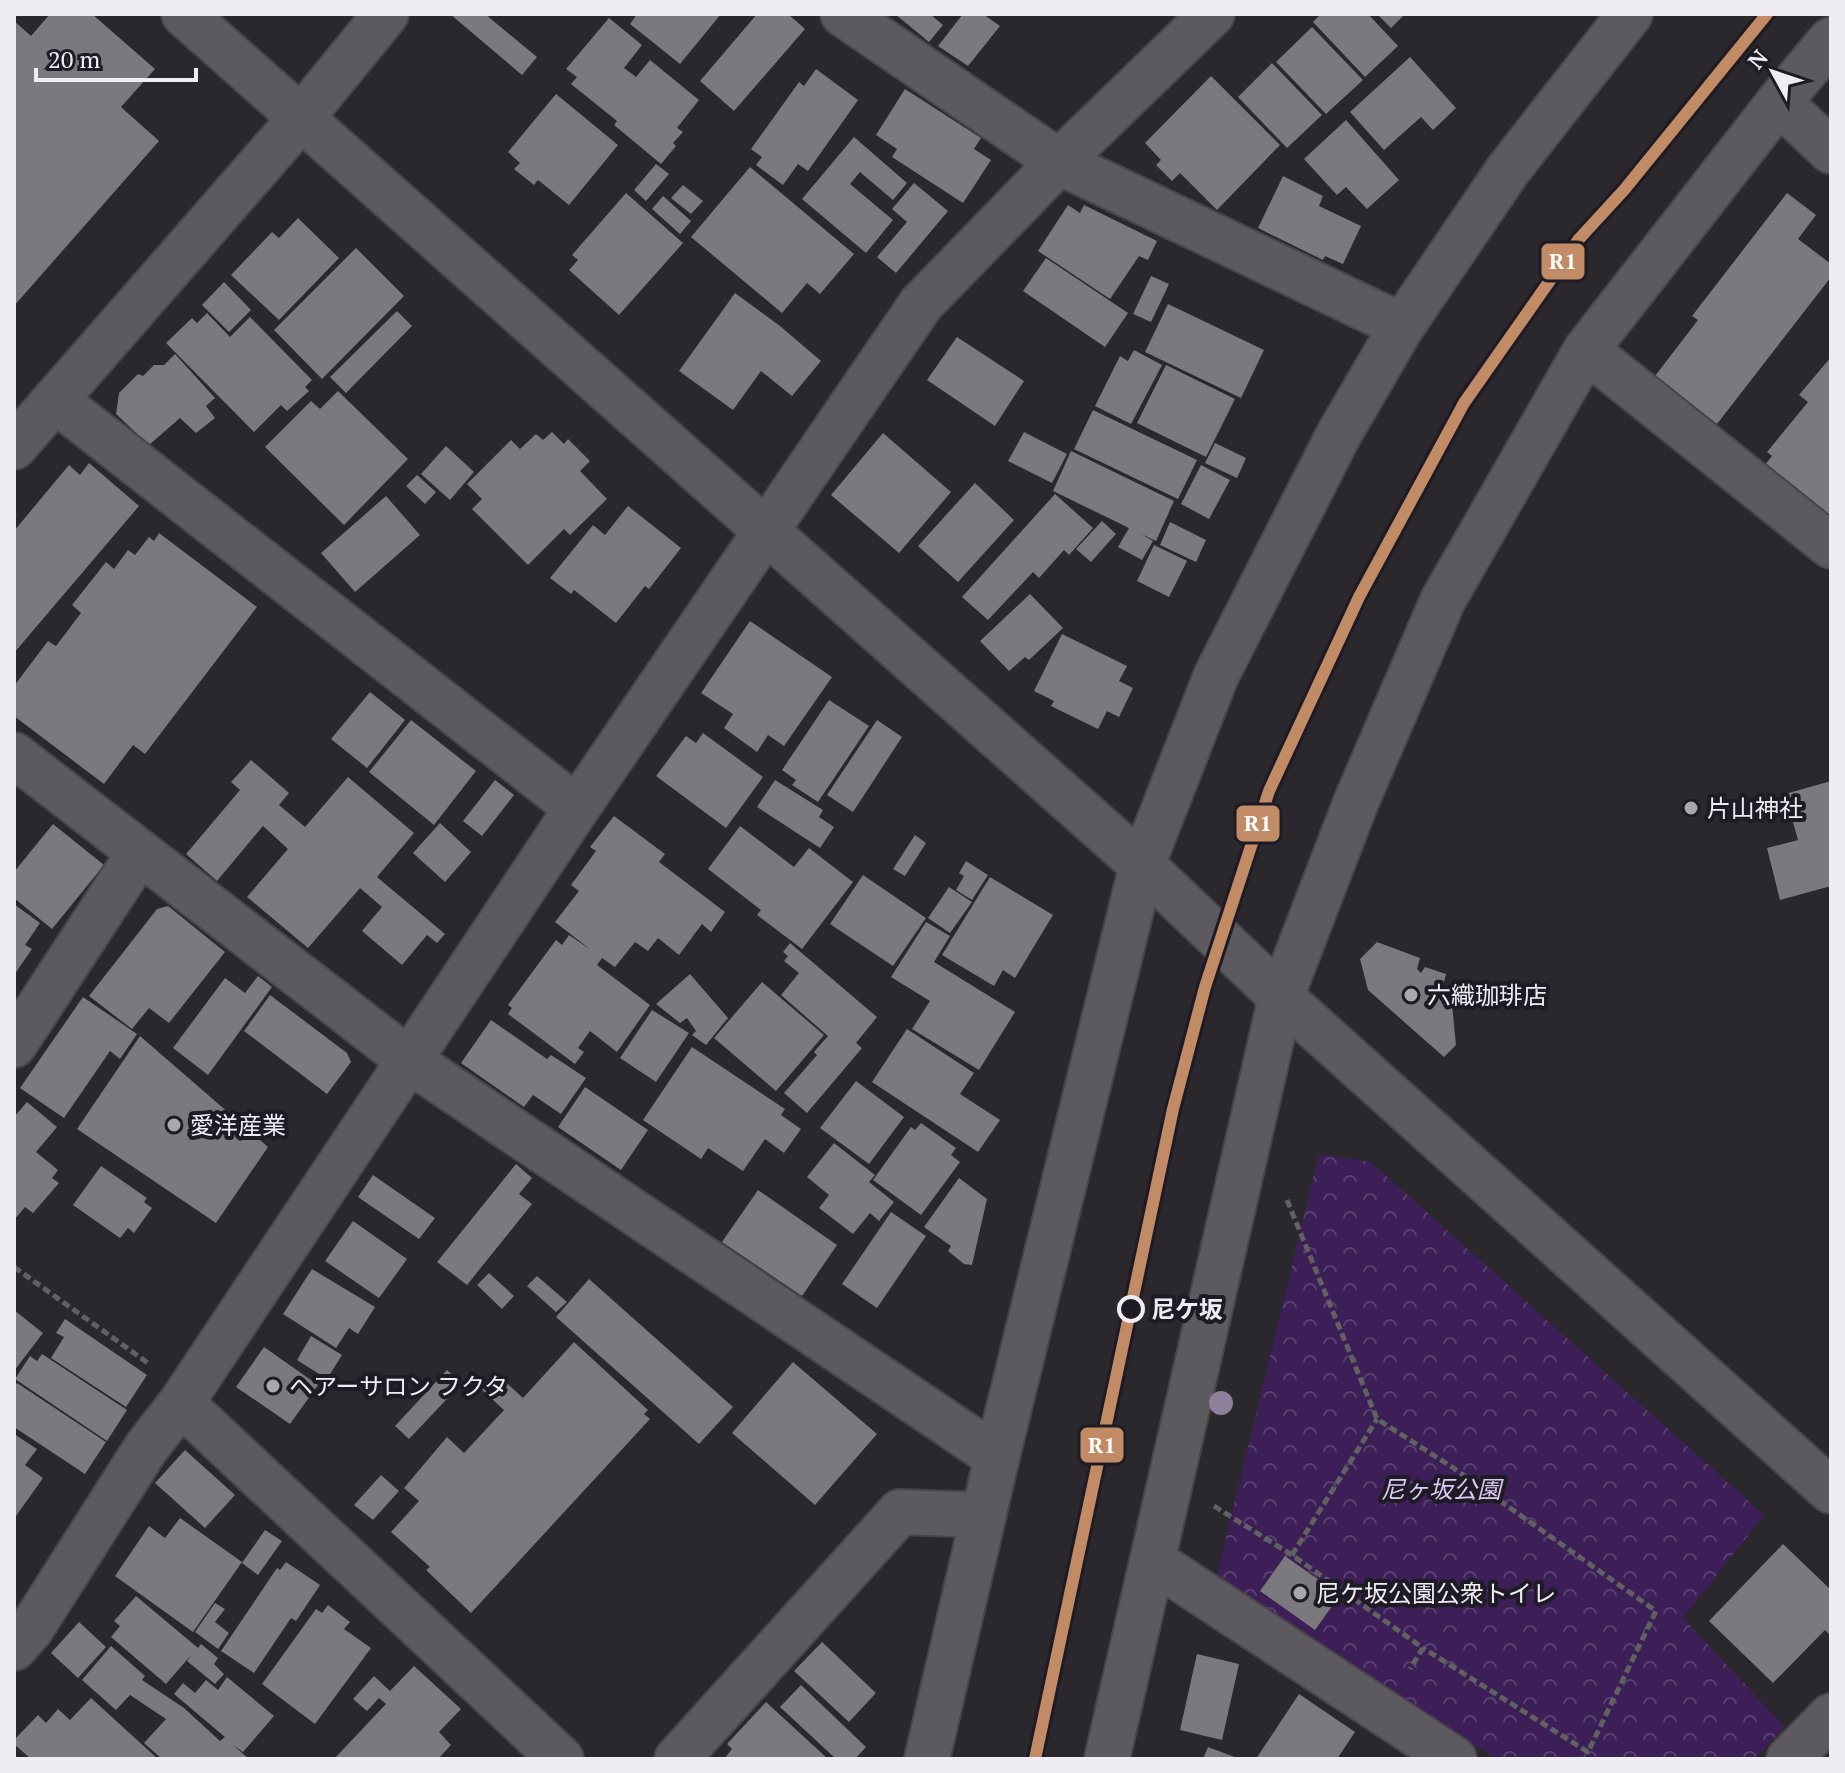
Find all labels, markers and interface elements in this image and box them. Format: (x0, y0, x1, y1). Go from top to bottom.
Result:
scale bar (36, 32, 196, 82)
north arrow (1733, 32, 1813, 112)
text: 20 m (48, 43, 100, 75)
text: N (1741, 43, 1774, 75)
line badge: R1 (1540, 242, 1586, 281)
text: R1 (1549, 246, 1577, 275)
place label: 片山神社 (1707, 792, 1803, 824)
marker: 片山神社 (1682, 799, 1700, 817)
line badge: R1 (1235, 804, 1281, 843)
text: R1 (1244, 808, 1272, 837)
place label: 六織珈琲店 (1427, 979, 1547, 1011)
marker: 六織珈琲店 (1402, 986, 1420, 1004)
place label: 愛洋産業 (190, 1109, 286, 1141)
marker: 愛洋産業 (165, 1116, 183, 1134)
place label: 尼ケ坂 (1151, 1293, 1223, 1325)
marker: 尼ケ坂 (1118, 1296, 1144, 1322)
place label: ヘアーサロン フクタ (289, 1370, 508, 1402)
marker: ヘアーサロン フクタ (264, 1377, 282, 1395)
line badge: R1 (1079, 1426, 1125, 1464)
text: R1 (1088, 1430, 1116, 1459)
park label: 尼ヶ坂公園 (1381, 1473, 1504, 1505)
place label: 尼ケ坂公園公衆トイレ (1316, 1577, 1556, 1609)
marker: 尼ケ坂公園公衆トイレ (1291, 1584, 1309, 1602)

